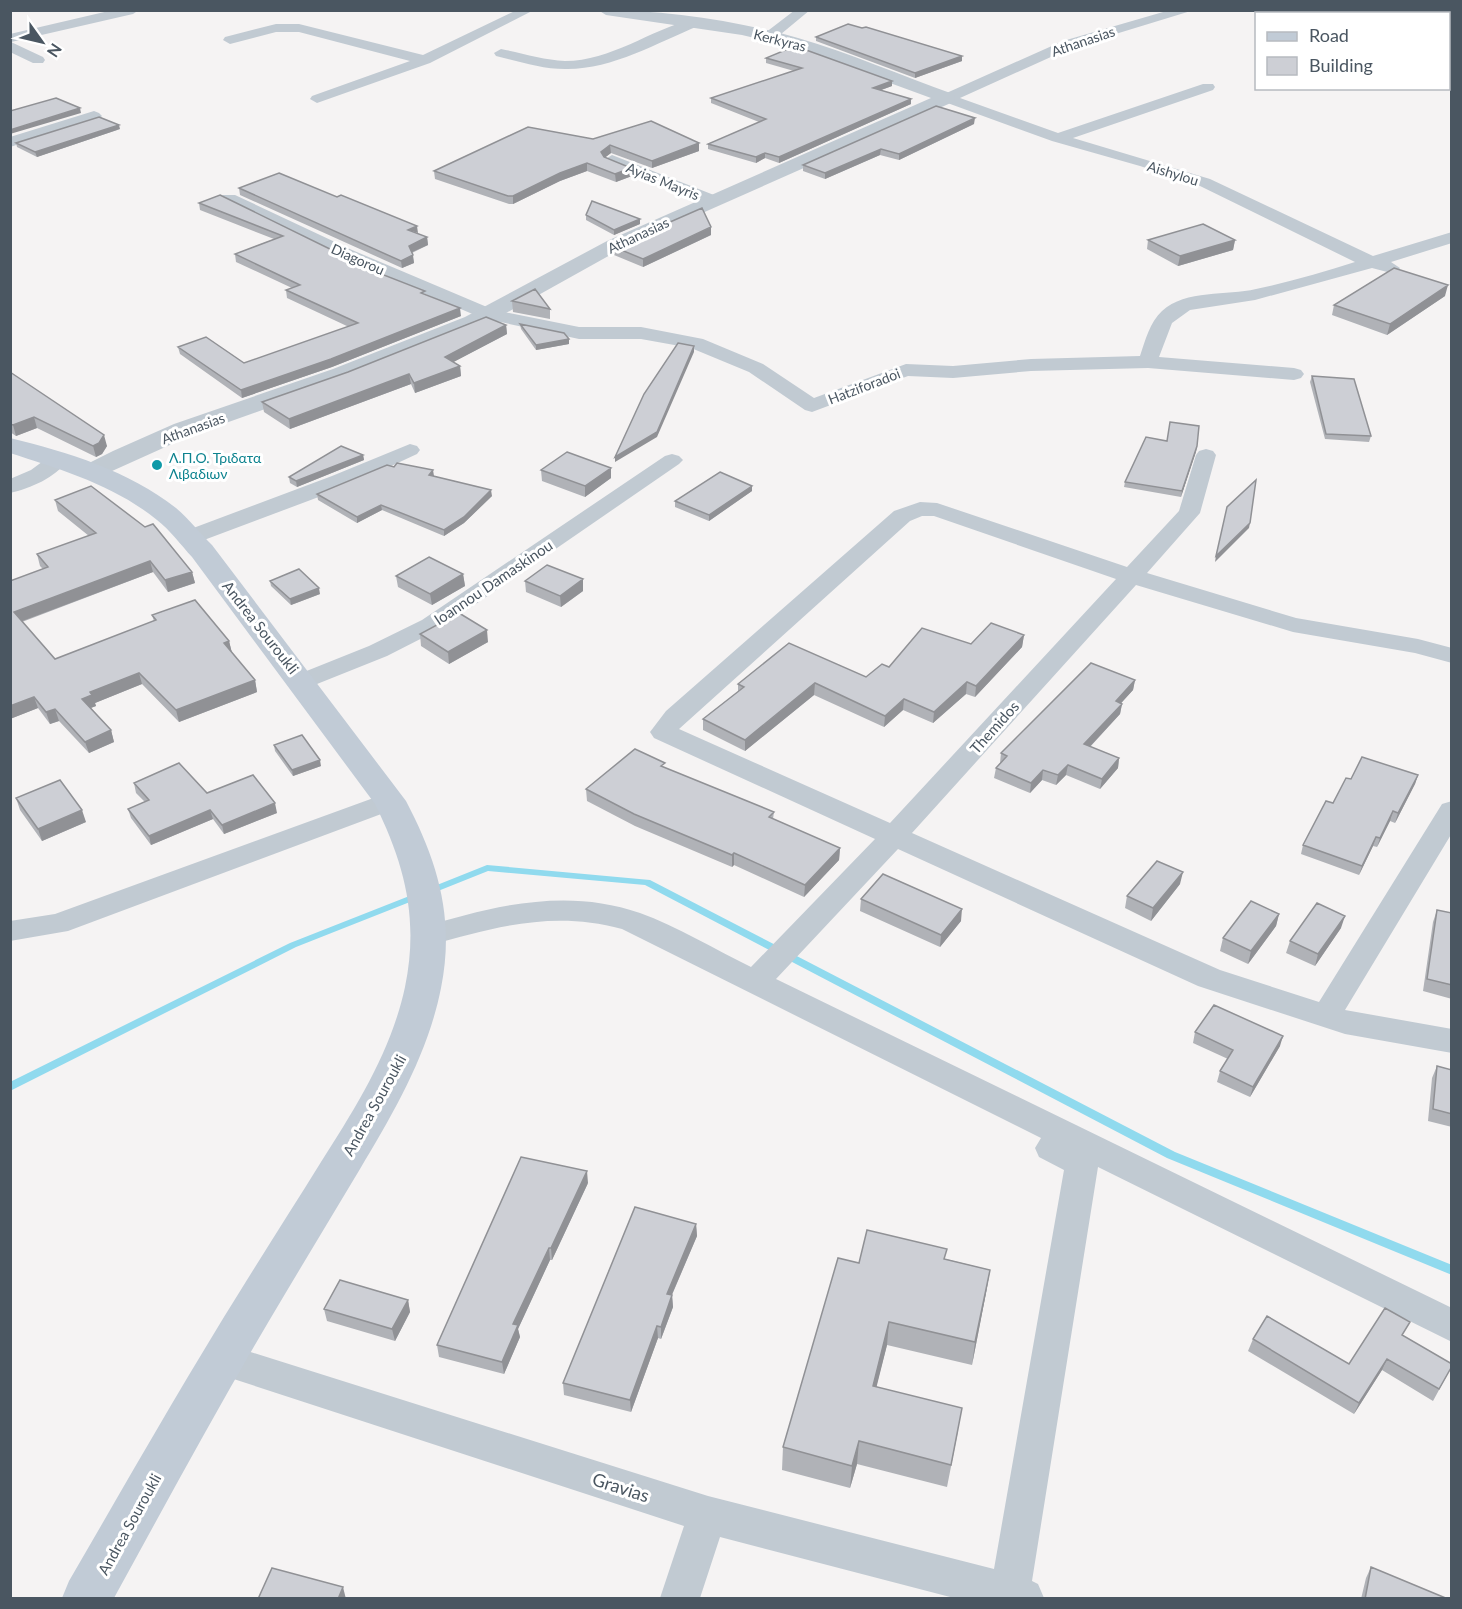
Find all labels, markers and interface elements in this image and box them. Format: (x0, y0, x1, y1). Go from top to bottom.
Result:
north arrow (12, 12, 72, 72)
legend (1255, 12, 1450, 90)
street label: Athanasias (1049, 22, 1117, 60)
text: Road (1309, 24, 1349, 46)
street label: Kerkyras (752, 25, 808, 55)
text: N (44, 40, 66, 61)
text: Building (1309, 54, 1373, 76)
street label: Aishylou (1145, 157, 1201, 189)
street label: Ayias Mayris (624, 159, 702, 203)
street label: Athanasias (604, 213, 672, 257)
street label: Diagorou (329, 240, 387, 278)
street label: Hatziforadoi (826, 364, 902, 408)
street label: Athanasias (159, 409, 227, 447)
place label: Λ.Π.Ο. Τριδατα Λιβαδιων (169, 449, 262, 482)
marker: Λ.Π.Ο. Τριδατα Λιβαδιων (150, 458, 164, 472)
street label: Ioannou Damaskinou (430, 536, 556, 628)
street label: Andrea Souroukli (219, 577, 303, 677)
street label: Themidos (966, 697, 1022, 757)
street label: Andrea Souroukli (339, 1051, 409, 1159)
street label: Gravias (590, 1467, 652, 1507)
street label: Andrea Souroukli (94, 1470, 164, 1578)

